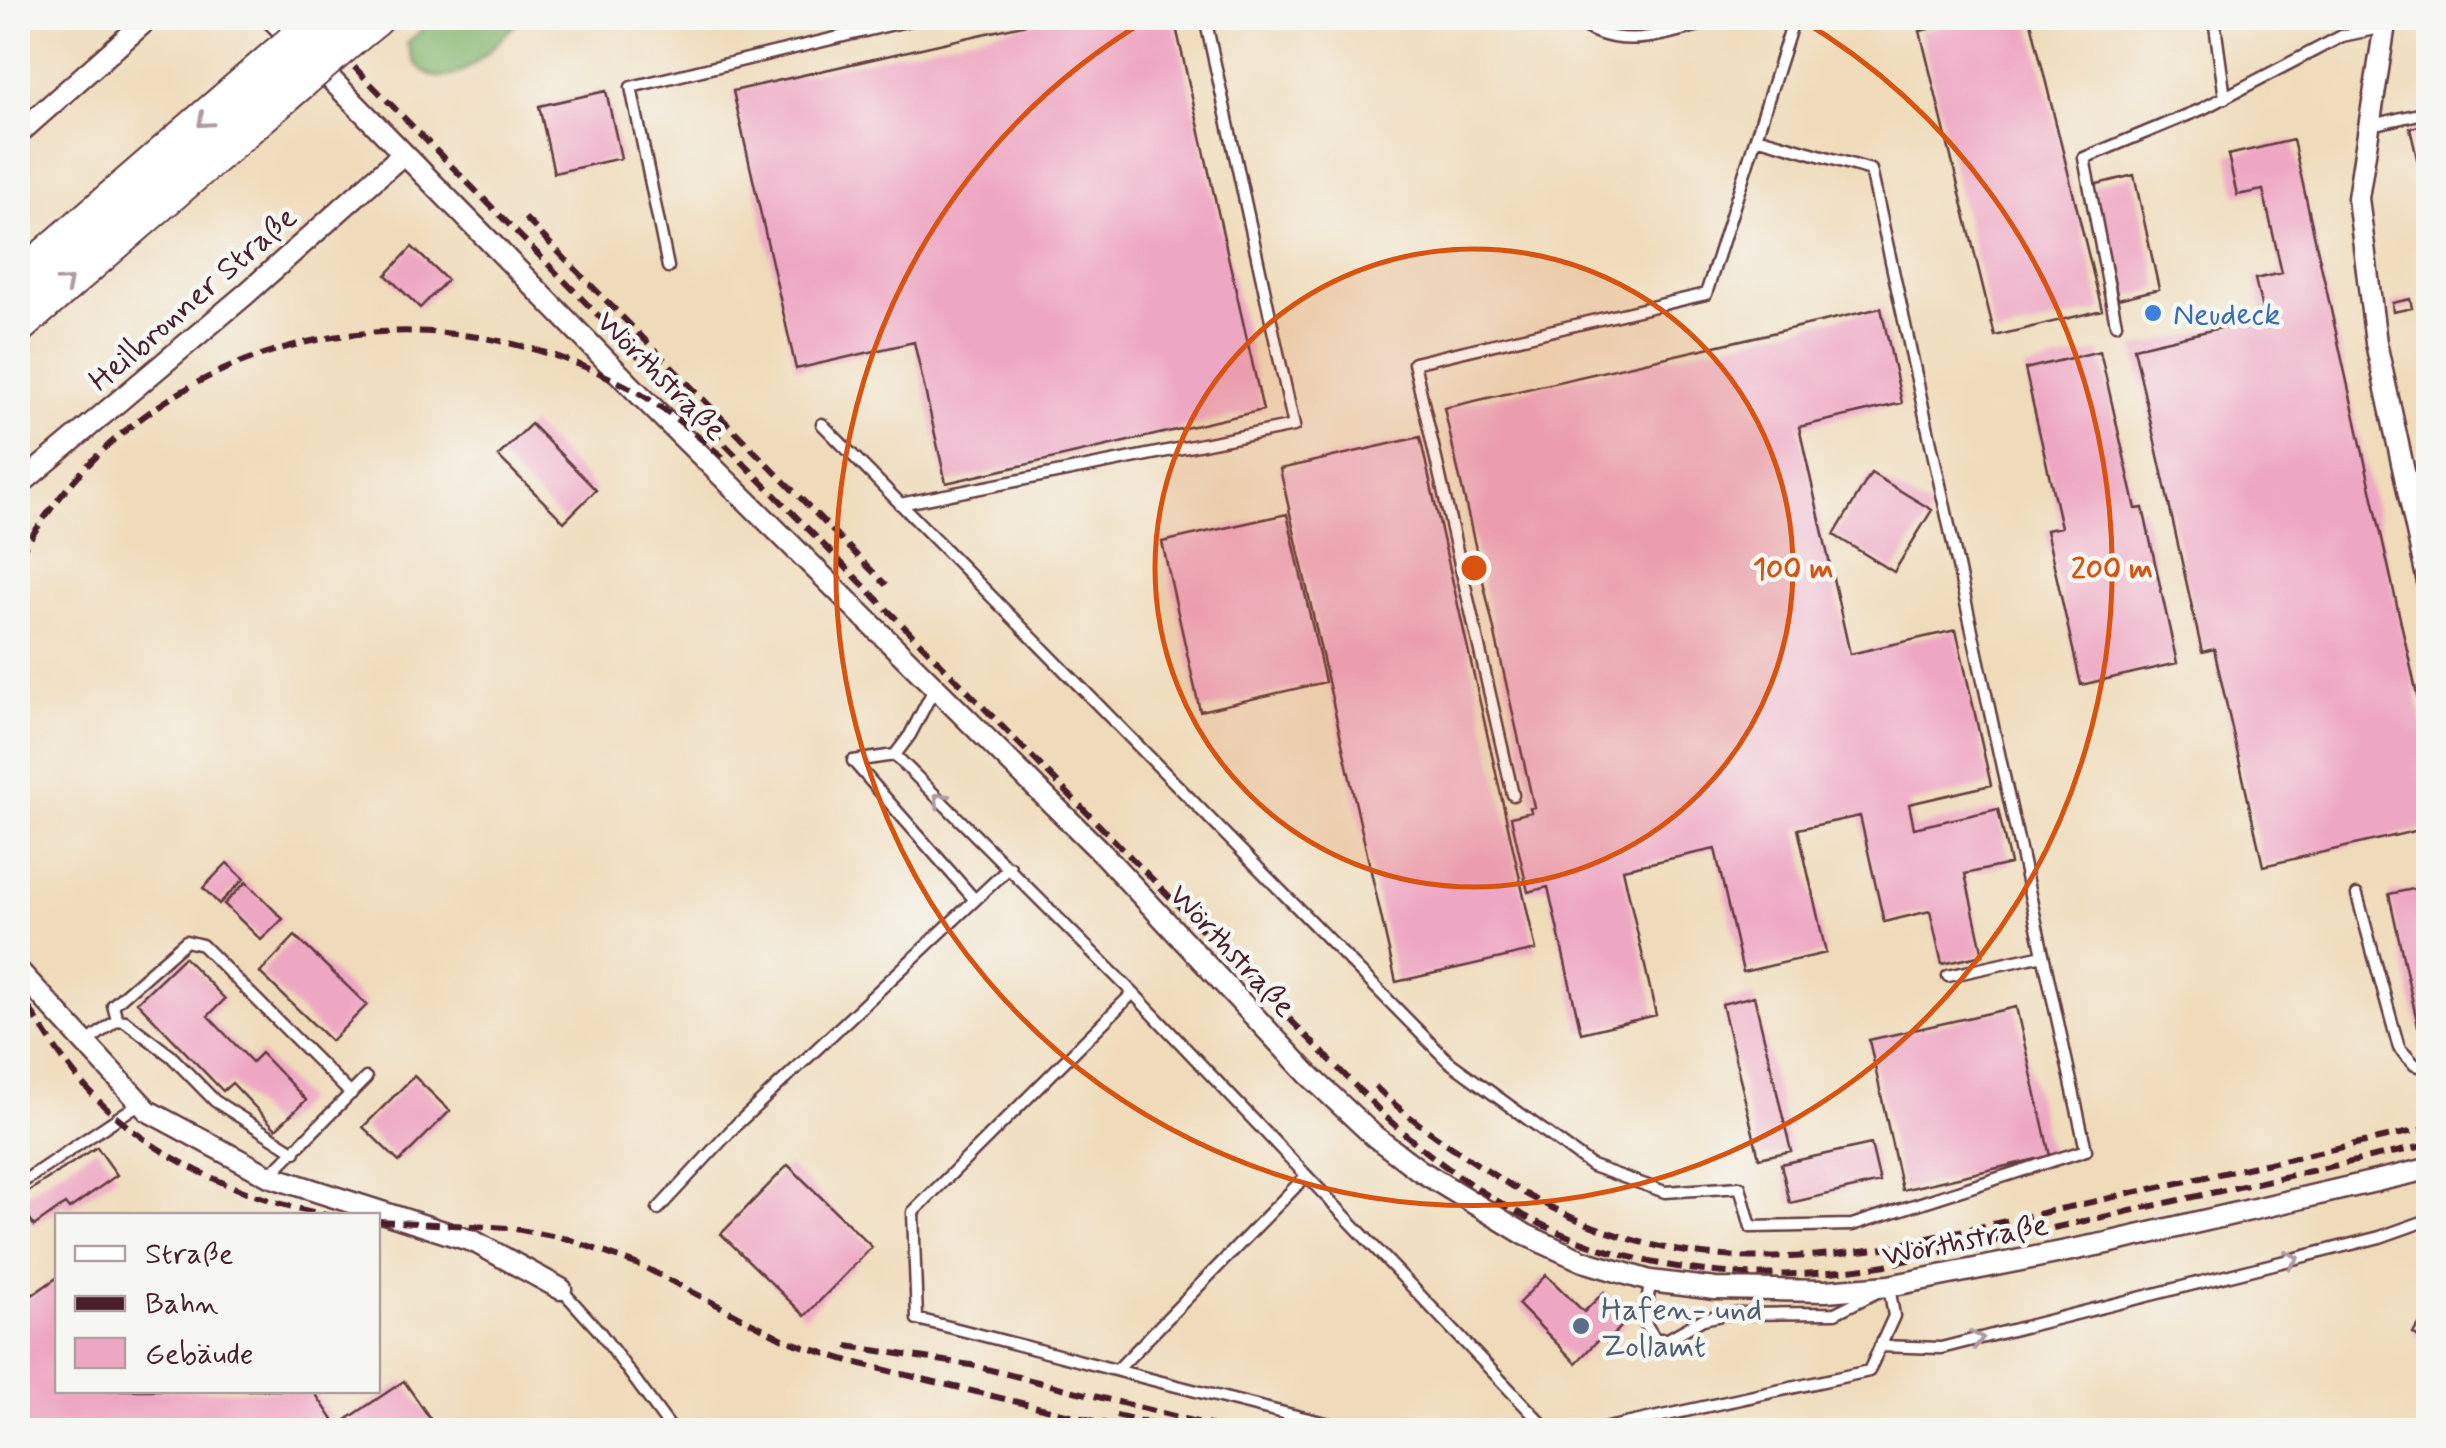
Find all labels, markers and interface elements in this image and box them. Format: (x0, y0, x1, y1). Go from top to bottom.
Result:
one-way arrow (198, 109, 216, 127)
street label: Heilbronner Straße (80, 197, 306, 402)
one-way arrow (54, 276, 72, 294)
place label: Neudeck (2173, 294, 2280, 336)
street label: Wörthstraße (586, 302, 735, 451)
marker: Neudeck (2142, 302, 2164, 324)
centre of rings (1456, 550, 1492, 586)
text: 100 m (1753, 550, 1833, 589)
text: 200 m (2071, 550, 2153, 589)
one-way arrow (934, 793, 952, 811)
street label: Wörthstraße (1159, 875, 1304, 1027)
street label: Wörthstraße (1879, 1204, 2052, 1278)
legend (55, 1213, 380, 1393)
text: Straße (145, 1235, 233, 1274)
one-way arrow (2283, 1250, 2300, 1271)
text: Bahn (145, 1285, 219, 1324)
place label: Hafen- und Zollamt (1601, 1289, 1762, 1368)
marker: Hafen- und Zollamt (1570, 1315, 1592, 1337)
one-way arrow (1968, 1330, 1985, 1351)
text: Gebäude (145, 1335, 253, 1374)

